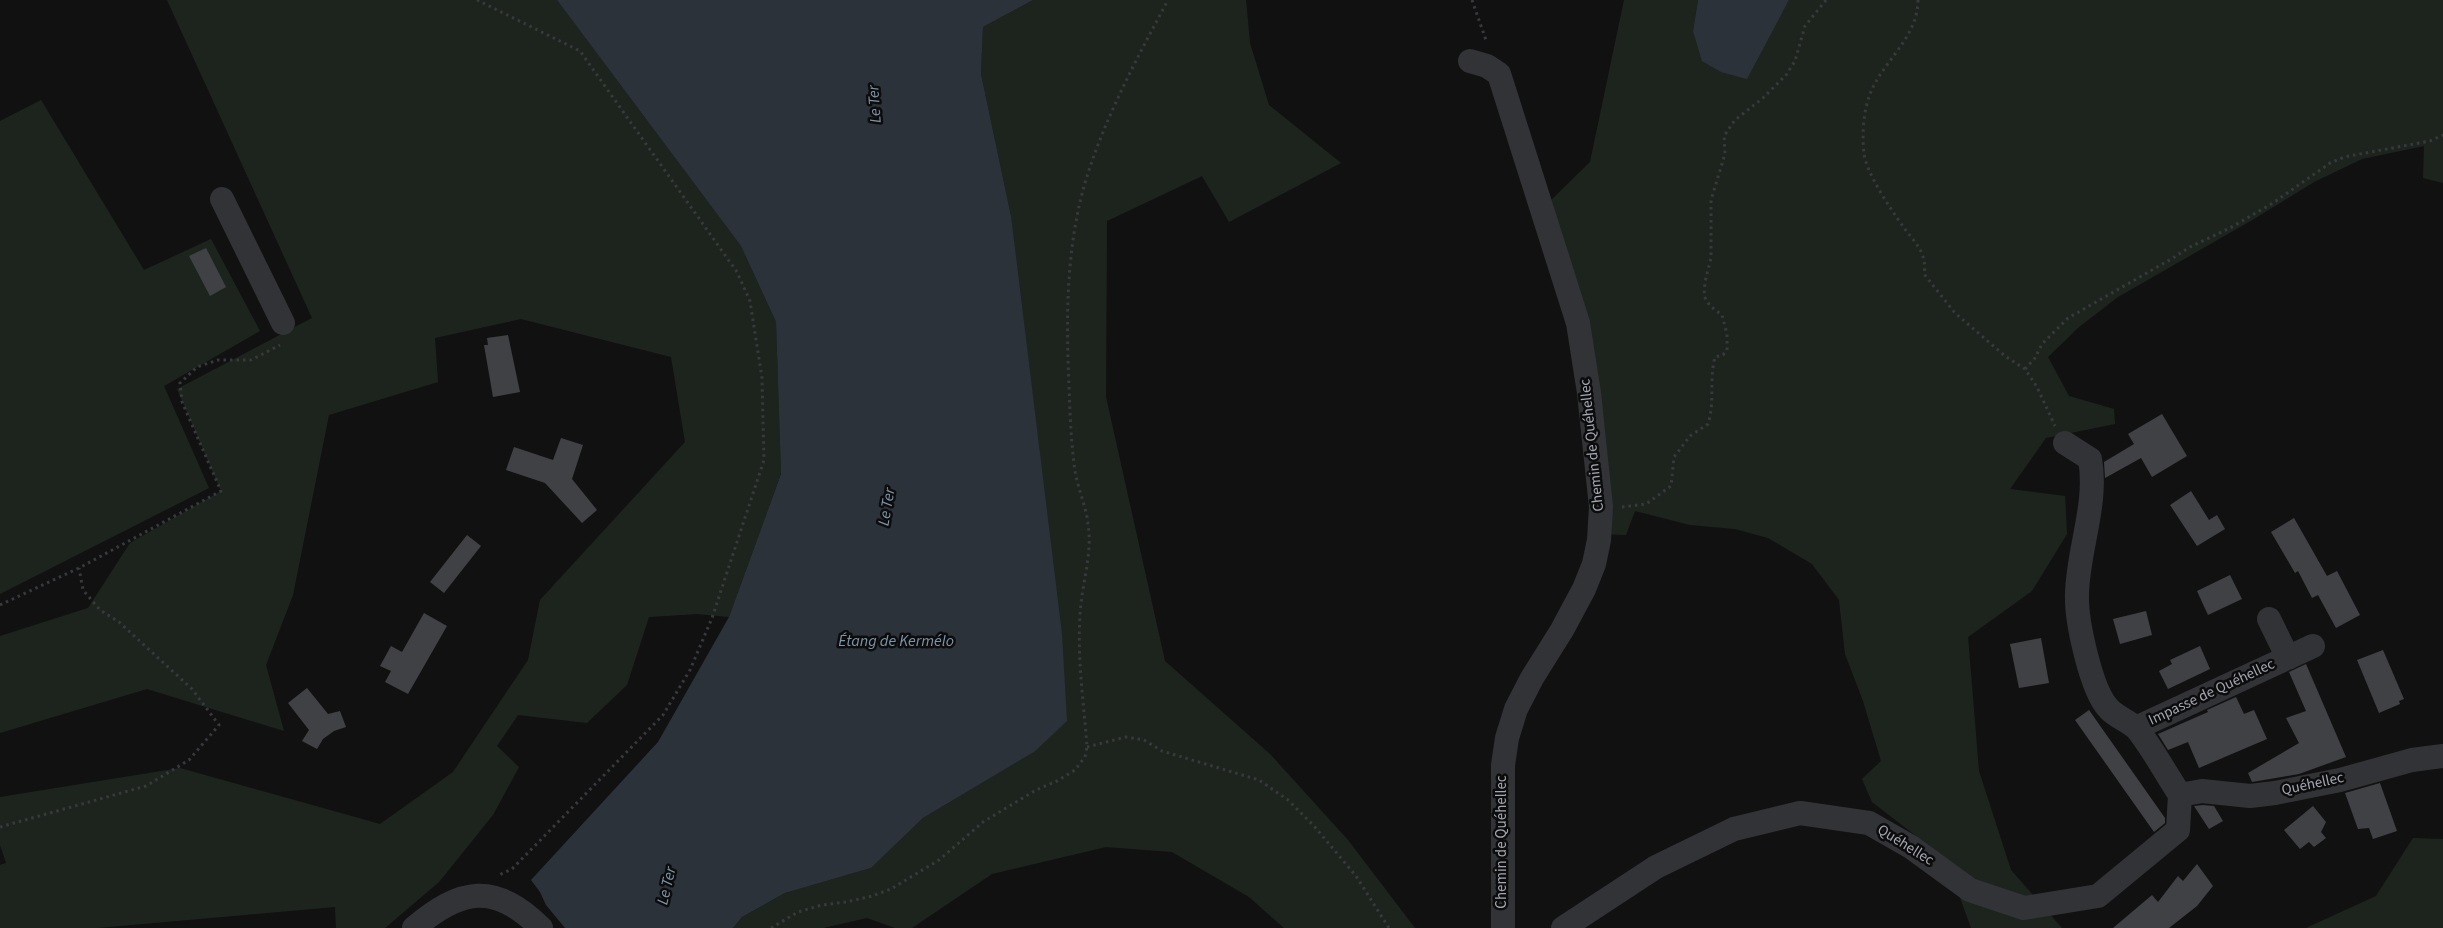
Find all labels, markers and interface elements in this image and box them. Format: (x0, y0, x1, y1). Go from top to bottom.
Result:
water label: Le Ter (865, 84, 887, 124)
street label: Chemin de Quéhellec (1577, 378, 1609, 512)
water label: Le Ter (875, 487, 901, 527)
water label: Étang de Kermélo (838, 632, 954, 652)
street label: Impasse de Quéhellec (2146, 656, 2278, 730)
street label: Quéhellec (2280, 770, 2346, 800)
street label: Chemin de Quéhellec (1494, 775, 1512, 909)
street label: Quéhellec (1873, 822, 1937, 870)
water label: Le Ter (654, 865, 682, 907)

